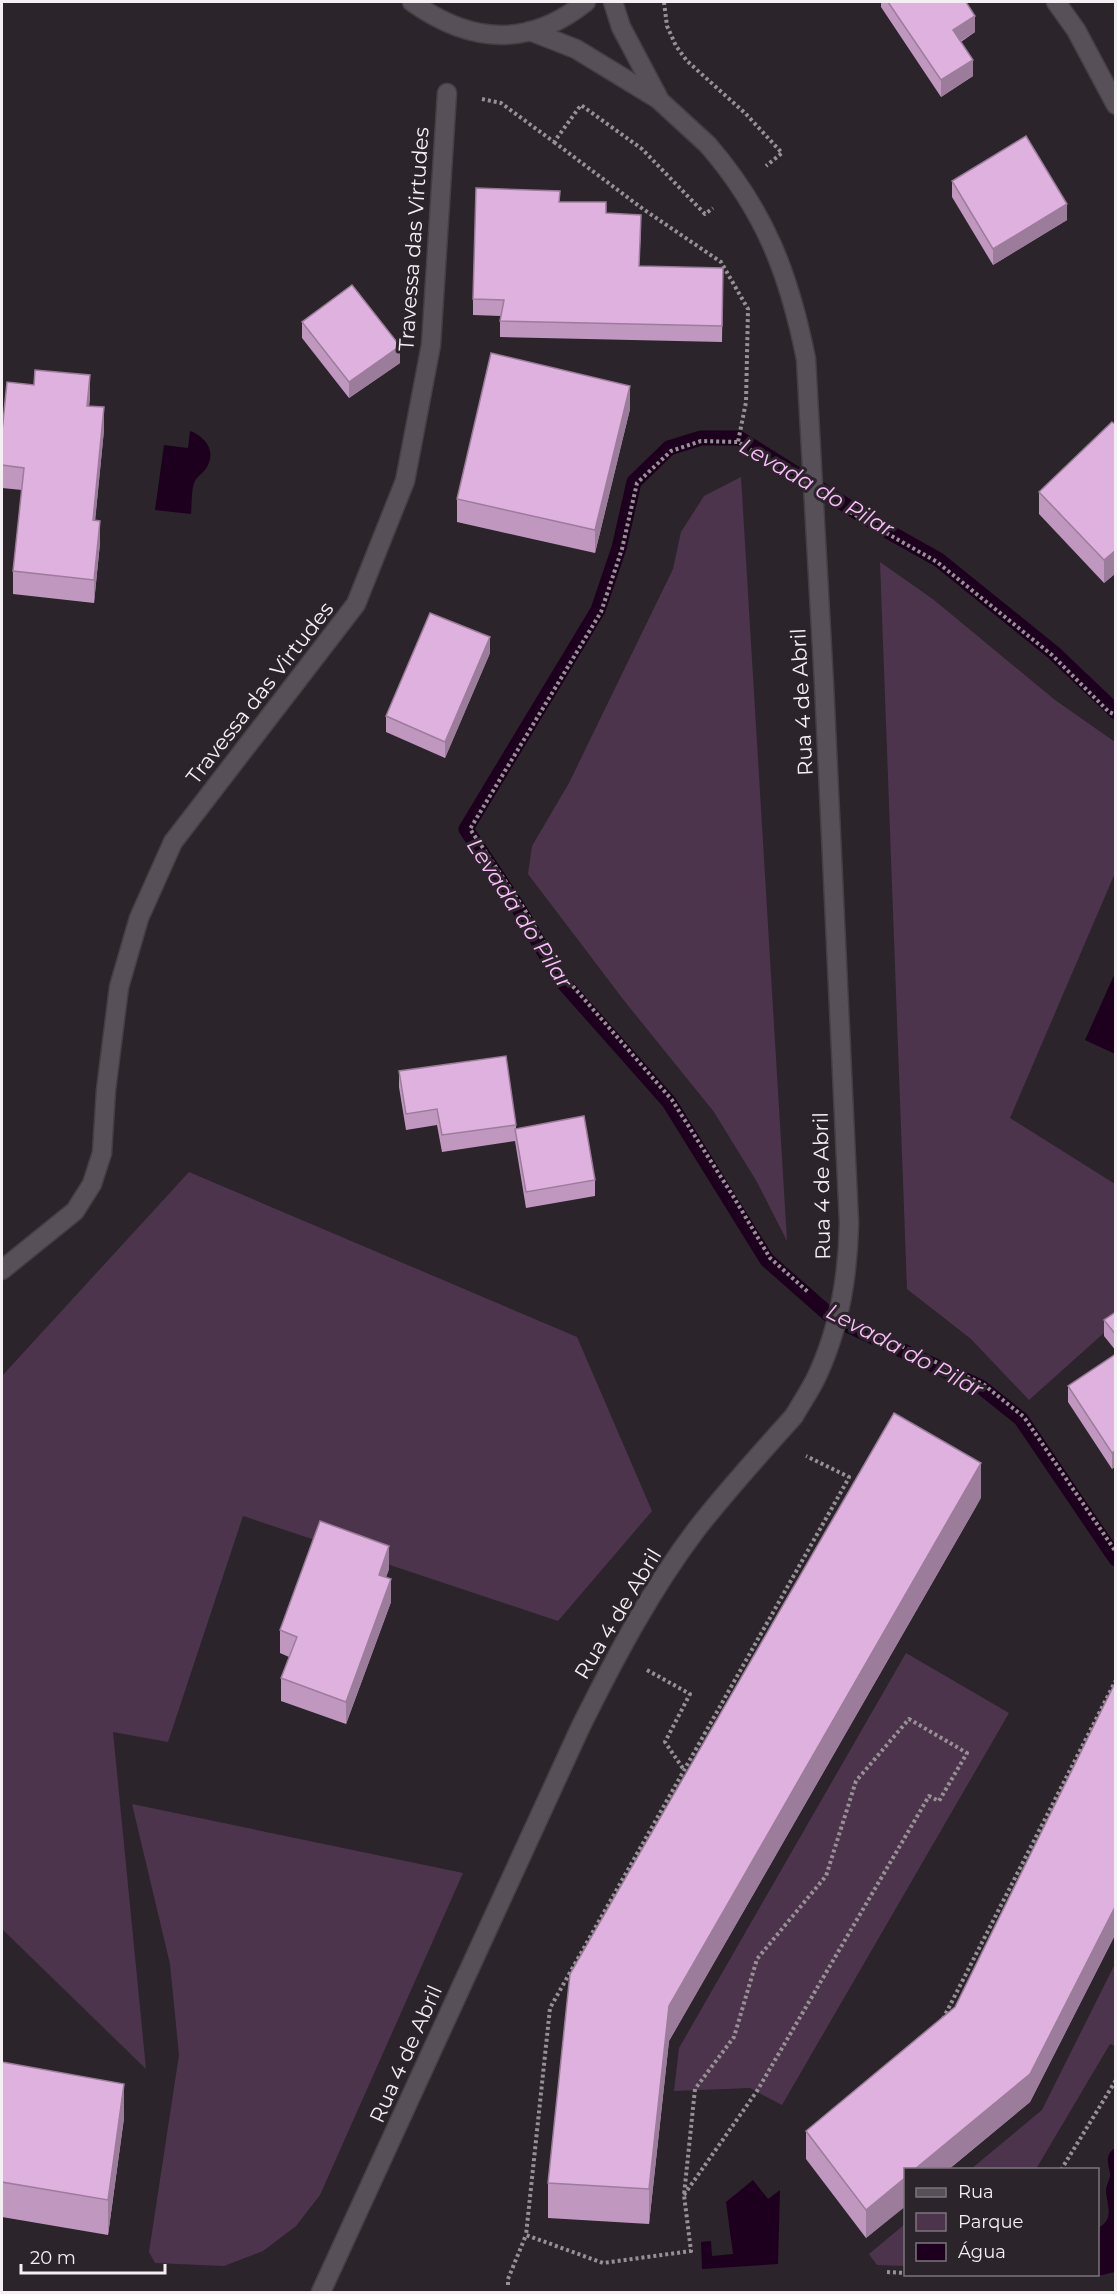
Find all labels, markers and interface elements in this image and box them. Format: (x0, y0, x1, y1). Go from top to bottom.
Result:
street label: Travessa das Virtudes (393, 126, 434, 352)
water label: Levada do Pilar (735, 432, 900, 543)
street label: Travessa das Virtudes (181, 597, 339, 789)
street label: Rua 4 de Abril (785, 628, 818, 777)
water label: Levada do Pilar (461, 833, 579, 994)
street label: Rua 4 de Abril (808, 1112, 835, 1260)
water label: Levada do Pilar (822, 1298, 989, 1404)
street label: Rua 4 de Abril (569, 1544, 666, 1684)
street label: Rua 4 de Abril (364, 1981, 447, 2126)
legend (904, 2168, 1099, 2276)
text: Rua (958, 2181, 994, 2203)
text: Parque (958, 2211, 1024, 2233)
scale bar (21, 2237, 165, 2275)
text: Água (958, 2241, 1006, 2263)
text: 20 m (30, 2247, 76, 2269)

